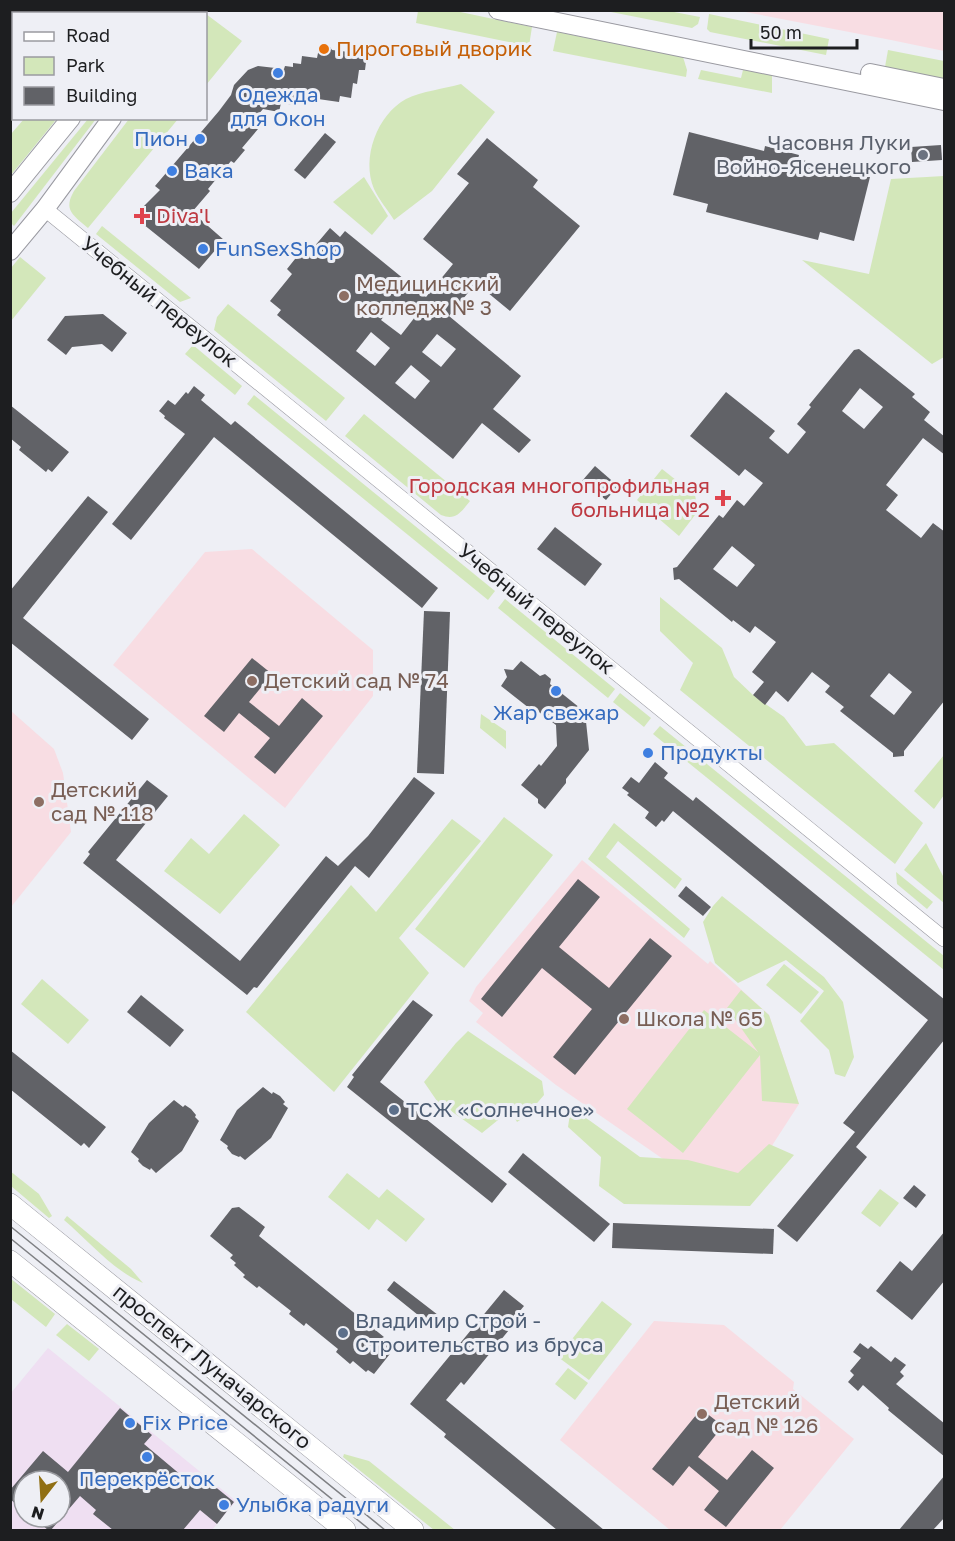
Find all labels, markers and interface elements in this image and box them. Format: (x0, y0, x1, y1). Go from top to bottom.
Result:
legend (12, 12, 207, 120)
scale bar (751, 12, 858, 50)
text: 50 m (760, 21, 802, 43)
text: Road (66, 24, 110, 46)
place label: Пироговый дворик (336, 35, 532, 61)
marker: Пироговый дворик (317, 42, 331, 56)
text: Park (66, 54, 105, 76)
marker: Одежда для Окон (271, 66, 285, 80)
place label: Одежда для Окон (230, 81, 326, 131)
text: Building (66, 84, 137, 106)
place label: Пион (134, 125, 188, 151)
place label: Часовня Луки Войно-Ясенецкого (716, 129, 911, 179)
marker: Пион (193, 132, 207, 146)
marker: Часовня Луки Войно-Ясенецкого (916, 148, 930, 162)
place label: Вака (184, 157, 234, 183)
marker: Вака (165, 164, 179, 178)
place label: Diva'l (156, 202, 210, 228)
marker: Diva'l (133, 207, 151, 225)
street label: Учебный переулок (76, 230, 243, 372)
place label: FunSexShop (215, 235, 342, 261)
marker: FunSexShop (196, 242, 210, 256)
place label: Медицинский колледж № 3 (356, 270, 499, 320)
marker: Медицинский колледж № 3 (337, 289, 351, 303)
place label: Городская многопрофильная больница №2 (409, 472, 710, 522)
marker: Городская многопрофильная больница №2 (714, 489, 732, 507)
street label: Учебный переулок (453, 537, 620, 679)
place label: Детский сад № 74 (264, 667, 449, 693)
marker: Детский сад № 74 (245, 674, 259, 688)
marker: Жар свежар (549, 684, 563, 698)
place label: Жар свежар (493, 699, 619, 725)
place label: Продукты (660, 739, 763, 765)
marker: Продукты (641, 746, 655, 760)
place label: Детский сад № 118 (51, 776, 154, 826)
marker: Детский сад № 118 (32, 795, 46, 809)
place label: Школа № 65 (636, 1005, 763, 1031)
marker: Школа № 65 (617, 1012, 631, 1026)
place label: ТСЖ «Солнечное» (406, 1096, 594, 1122)
marker: ТСЖ «Солнечное» (387, 1103, 401, 1117)
street label: проспект Луначарского (108, 1278, 317, 1454)
place label: Владимир Строй - Строительство из бруса (355, 1307, 604, 1357)
marker: Владимир Строй - Строительство из бруса (336, 1326, 350, 1340)
place label: Детский сад № 126 (714, 1388, 819, 1438)
marker: Детский сад № 126 (695, 1407, 709, 1421)
place label: Fix Price (142, 1409, 228, 1435)
marker: Fix Price (123, 1416, 137, 1430)
marker: Перекрёсток (140, 1450, 154, 1464)
place label: Перекрёсток (79, 1465, 215, 1491)
north arrow (12, 1469, 72, 1529)
place label: Улыбка радуги (236, 1491, 389, 1517)
marker: Улыбка радуги (217, 1498, 231, 1512)
text: N (29, 1502, 46, 1525)

